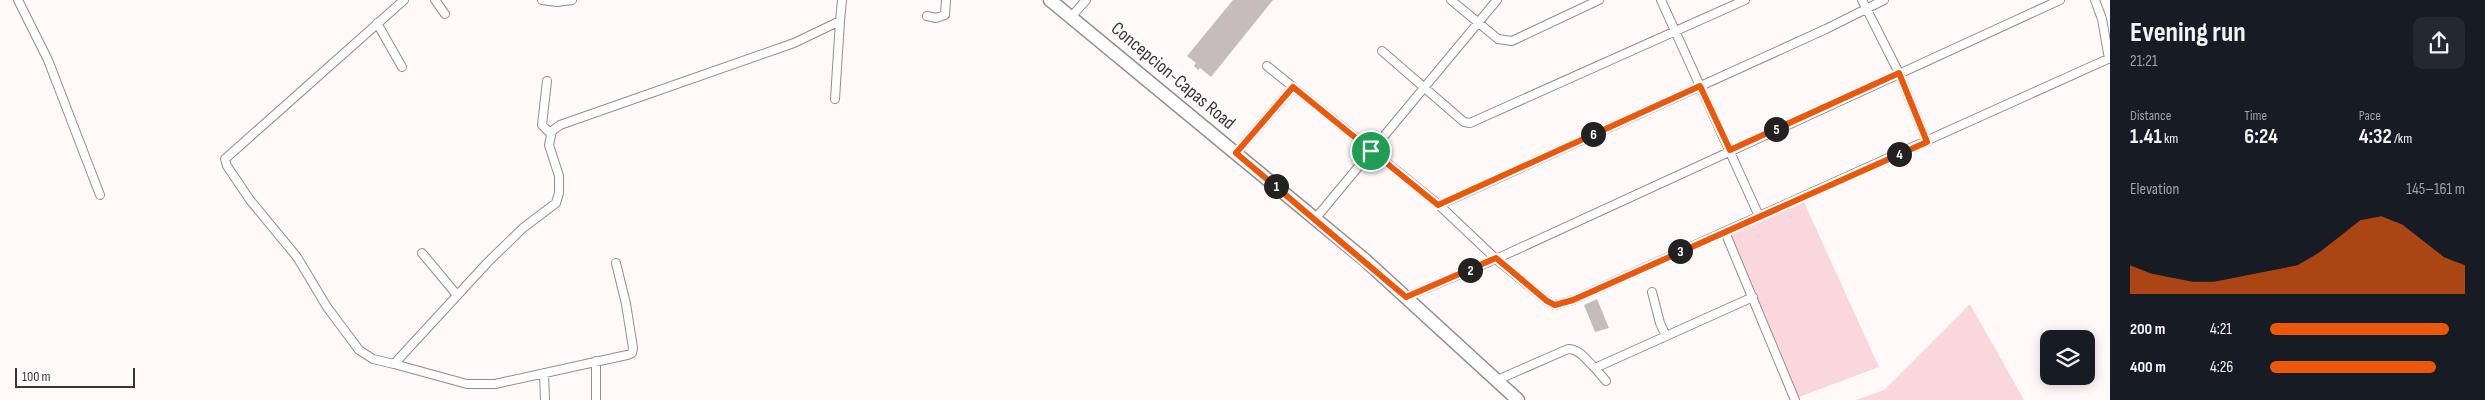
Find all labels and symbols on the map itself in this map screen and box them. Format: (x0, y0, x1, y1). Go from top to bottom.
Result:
street label: Concepcion-Capas Road (1106, 17, 1240, 135)
pin: 5 (1764, 116, 1788, 142)
pin: 6 (1580, 122, 1606, 146)
pin (1350, 130, 1392, 172)
pin: 4 (1886, 142, 1912, 166)
pin: 1 (1264, 174, 1288, 198)
pin: 3 (1668, 238, 1692, 264)
pin: 2 (1458, 258, 1482, 282)
scale bar (15, 365, 135, 388)

